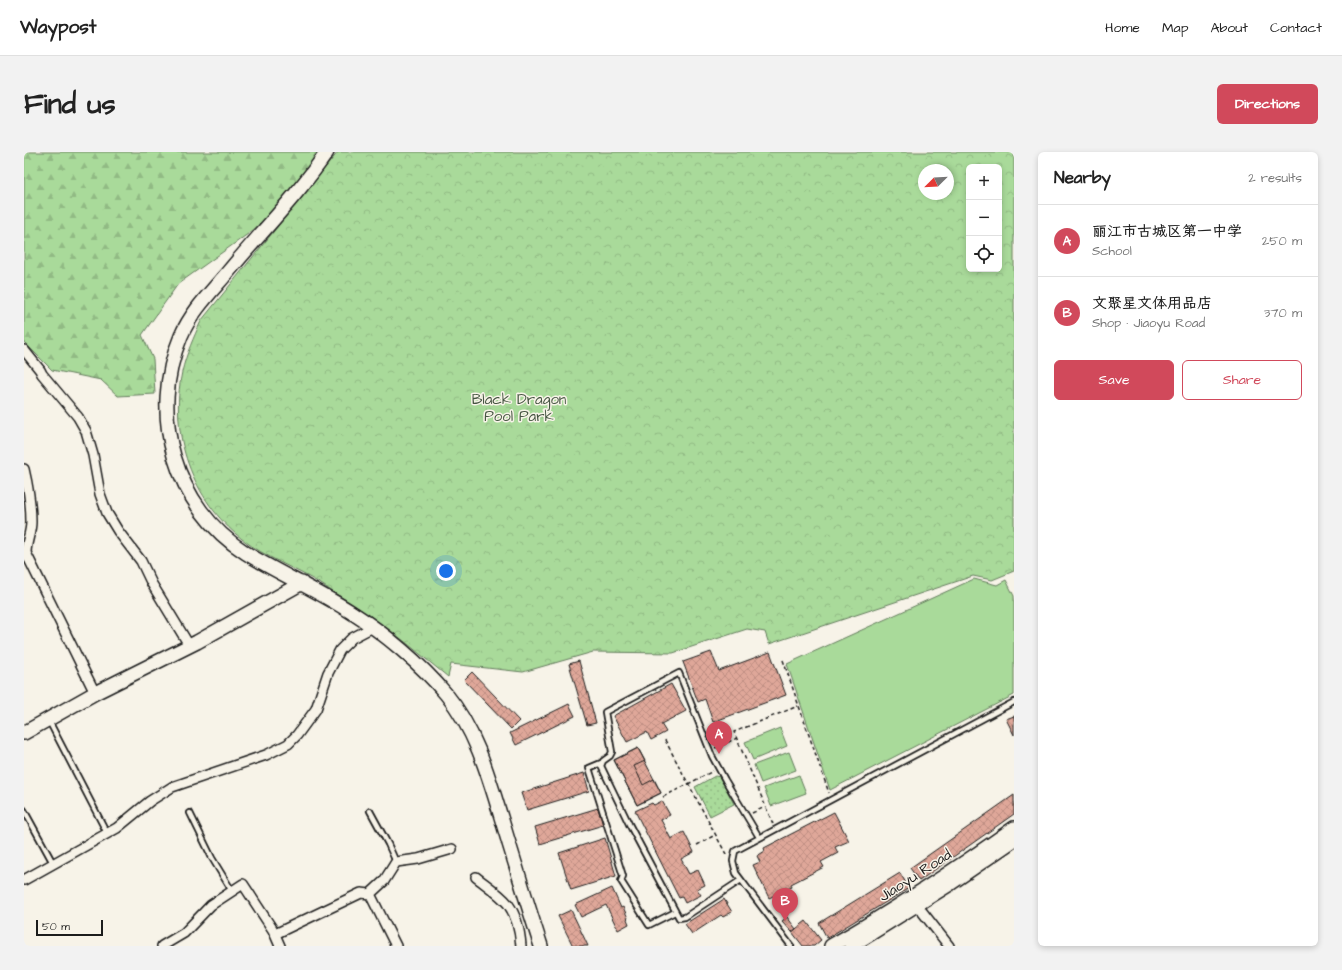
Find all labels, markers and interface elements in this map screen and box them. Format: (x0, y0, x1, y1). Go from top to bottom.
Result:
text: Waypost (20, 14, 96, 41)
text: Home (1105, 18, 1140, 38)
text: Map (1162, 18, 1188, 38)
text: About (1210, 18, 1248, 38)
text: Contact (1270, 18, 1322, 38)
button: Directions (1217, 84, 1318, 124)
text: Find us (24, 85, 115, 124)
north arrow (918, 164, 954, 200)
map controls (966, 164, 1002, 272)
button: + (966, 164, 1002, 200)
text: Nearby (1054, 166, 1111, 190)
text: 2 results (1248, 169, 1302, 187)
button: − (966, 200, 1002, 236)
text: 丽江市古城区第一中学 (1092, 221, 1242, 242)
text: A (1063, 232, 1071, 250)
text: 250 m (1262, 232, 1302, 250)
button: locate (966, 236, 1002, 272)
text: School (1092, 242, 1132, 260)
text: 文聚星文体用品店 (1092, 293, 1212, 314)
text: B (1062, 304, 1072, 322)
text: 370 m (1264, 304, 1302, 322)
text: Shop · Jiaoyu Road (1092, 314, 1205, 332)
button: Save (1054, 360, 1174, 400)
button: Share (1182, 360, 1302, 400)
park label: Black Dragon Pool Park (472, 389, 567, 427)
your location (436, 561, 456, 581)
pin: A (706, 721, 732, 754)
street label: Jiaoyu Road (875, 844, 956, 908)
pin: B (772, 888, 798, 921)
scale bar (36, 918, 103, 937)
text: 50 m (42, 919, 70, 934)

